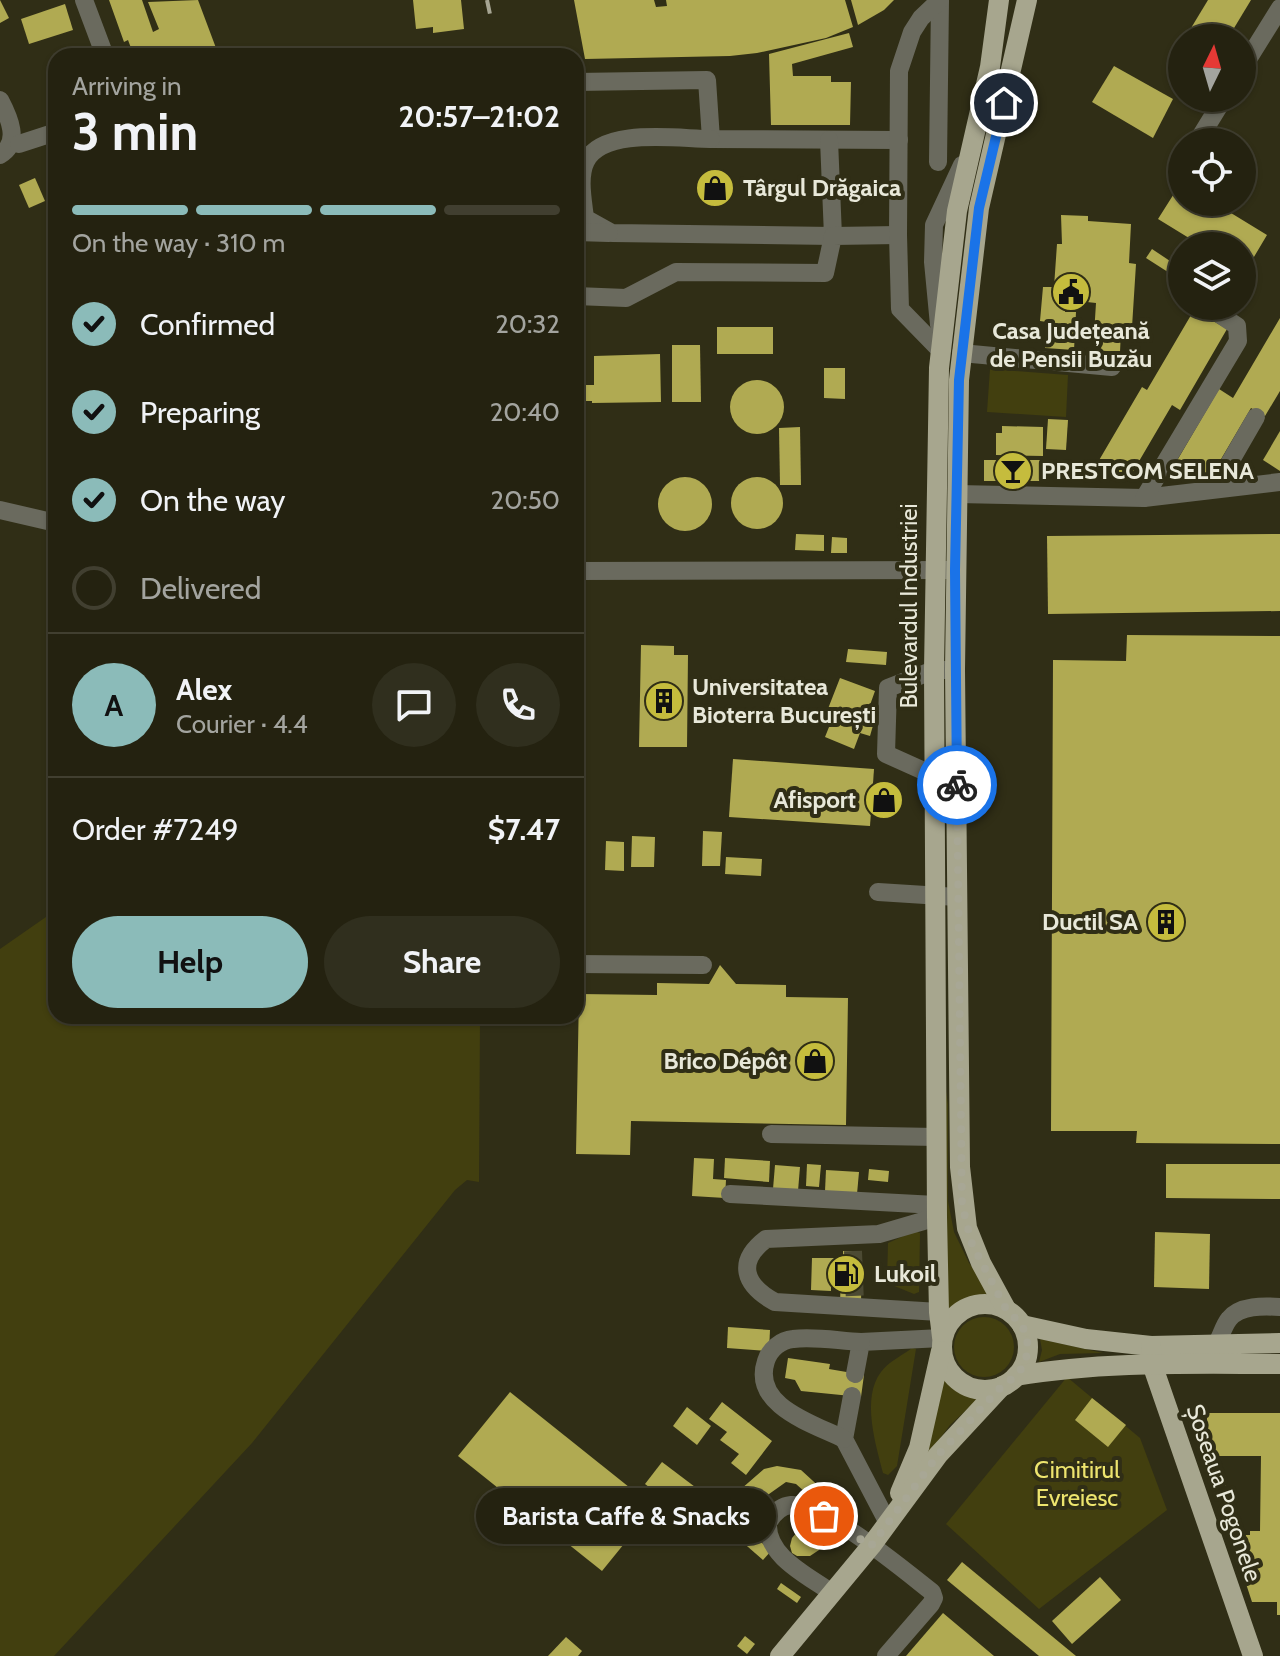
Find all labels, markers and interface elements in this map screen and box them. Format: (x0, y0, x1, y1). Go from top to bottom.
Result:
north arrow (1168, 24, 1256, 112)
map controls (1168, 24, 1256, 320)
pin (970, 69, 1038, 137)
text: Arriving in (72, 70, 182, 102)
icon: home (982, 81, 1026, 125)
text: 20:57–21:02 (398, 98, 560, 135)
text: 3 min (72, 100, 198, 163)
button: locate (1168, 128, 1256, 216)
shop icon: Târgul Drăgaica (694, 167, 736, 209)
place label: Târgul Drăgaica (743, 173, 901, 202)
text: On the way · 310 m (72, 227, 285, 259)
button: layers (1168, 232, 1256, 320)
public building icon: Casa Județeană de Pensii Buzău (1050, 271, 1092, 313)
icon: check (72, 302, 116, 346)
text: Confirmed (140, 306, 275, 343)
text: 20:32 (495, 308, 560, 340)
place label: Casa Județeană de Pensii Buzău (990, 316, 1152, 373)
icon: check (72, 390, 116, 434)
text: Preparing (140, 394, 260, 431)
text: 20:40 (490, 396, 560, 428)
bar icon: PRESTCOM SELENA (992, 450, 1034, 492)
place label: PRESTCOM SELENA (1041, 456, 1254, 485)
icon: check (72, 478, 116, 522)
text: On the way (140, 482, 285, 519)
text: 20:50 (491, 484, 560, 516)
street label: Bulevardul Industriei (894, 503, 923, 709)
text: Delivered (140, 570, 261, 607)
button: chat (372, 663, 456, 747)
button: phone (476, 663, 560, 747)
text: Alex (176, 671, 232, 708)
place label: Universitatea Bioterra București (692, 672, 876, 730)
building icon: Universitatea Bioterra București (643, 680, 685, 722)
text: A (105, 687, 123, 724)
text: Courier · 4.4 (176, 708, 308, 740)
courier (917, 745, 997, 825)
icon: bike (935, 763, 979, 807)
shop icon: Afisport (863, 779, 905, 821)
place label: Afisport (773, 785, 856, 814)
text: Order #7249 (72, 811, 239, 848)
text: $7.47 (488, 811, 560, 848)
building icon: Ductil SA (1145, 901, 1187, 943)
place label: Ductil SA (1042, 907, 1138, 936)
button: Help (72, 916, 308, 1008)
button: Share (324, 916, 560, 1008)
shop icon: Brico Dépôt (794, 1040, 836, 1082)
place label: Brico Dépôt (664, 1046, 787, 1075)
fuel station icon: Lukoil (825, 1253, 867, 1295)
place label: Lukoil (874, 1259, 936, 1288)
street label: Șoseaua Pogonele (1180, 1400, 1268, 1586)
park label: Cimitirul Evreiesc (1034, 1455, 1120, 1512)
pin (790, 1482, 858, 1550)
callout: Barista Caffe & Snacks (476, 1488, 776, 1544)
icon: bag (802, 1494, 846, 1538)
text: Barista Caffe & Snacks (502, 1500, 750, 1532)

